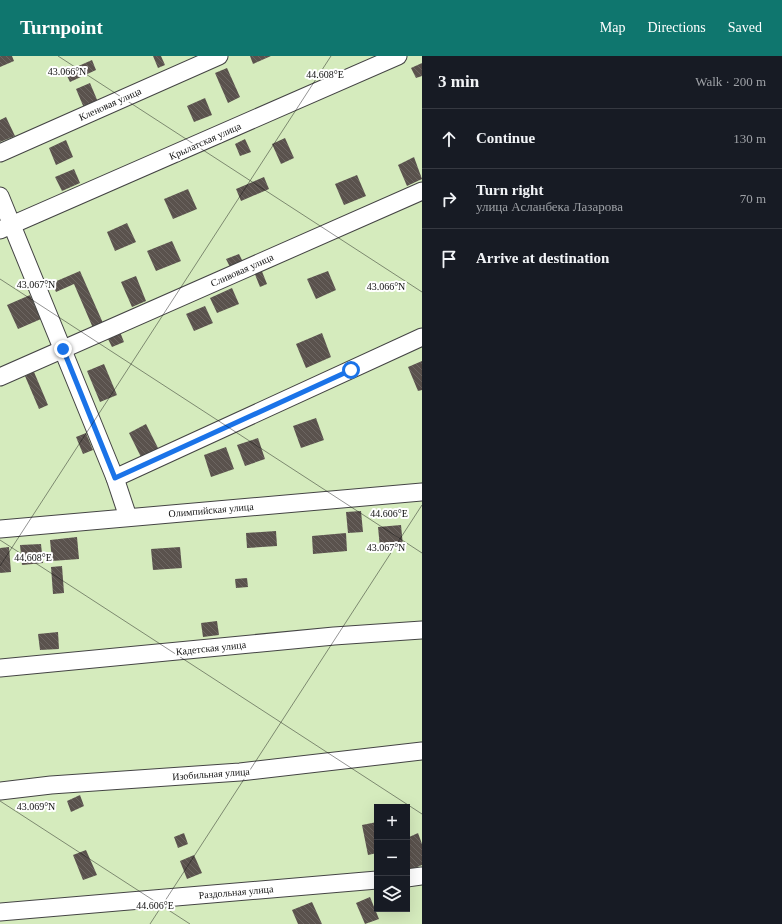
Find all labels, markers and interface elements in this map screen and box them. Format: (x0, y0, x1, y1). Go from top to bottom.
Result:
text: Turnpoint (20, 17, 103, 38)
text: Map (600, 20, 625, 35)
text: Directions (647, 20, 706, 35)
text: Saved (728, 20, 762, 35)
text: 43.066°N (48, 66, 86, 77)
text: 44.608°E (306, 69, 344, 80)
text: 3 min (438, 72, 479, 91)
text: Walk · 200 m (695, 74, 766, 89)
street label: Кленовая улица (77, 85, 143, 123)
street label: Крылатская улица (167, 120, 243, 162)
icon: ahead (438, 128, 460, 150)
text: Continue (476, 130, 535, 146)
text: 130 m (733, 131, 766, 146)
text: Turn right (476, 182, 543, 198)
icon: right (438, 188, 460, 210)
text: 70 m (740, 191, 766, 206)
text: улица Асланбека Лазарова (476, 199, 623, 214)
icon: arrive (438, 248, 460, 270)
text: Arrive at destination (476, 250, 609, 266)
street label: Сливовая улица (209, 251, 276, 289)
text: 43.067°N (17, 279, 55, 290)
text: 43.066°N (367, 281, 405, 292)
route end (54, 340, 72, 358)
route start (342, 361, 360, 379)
street label: Олимпийская улица (168, 501, 255, 519)
text: 44.606°E (370, 508, 408, 519)
text: 43.067°N (367, 542, 405, 553)
text: 44.608°E (14, 552, 52, 563)
street label: Кадетская улица (175, 639, 247, 657)
street label: Изобильная улица (172, 766, 251, 782)
text: 43.069°N (17, 801, 55, 812)
map controls (374, 804, 410, 912)
button: + (374, 804, 410, 840)
button: − (374, 840, 410, 876)
button: layers (374, 876, 410, 912)
street label: Раздольная улица (198, 883, 274, 901)
text: 44.606°E (136, 900, 174, 911)

